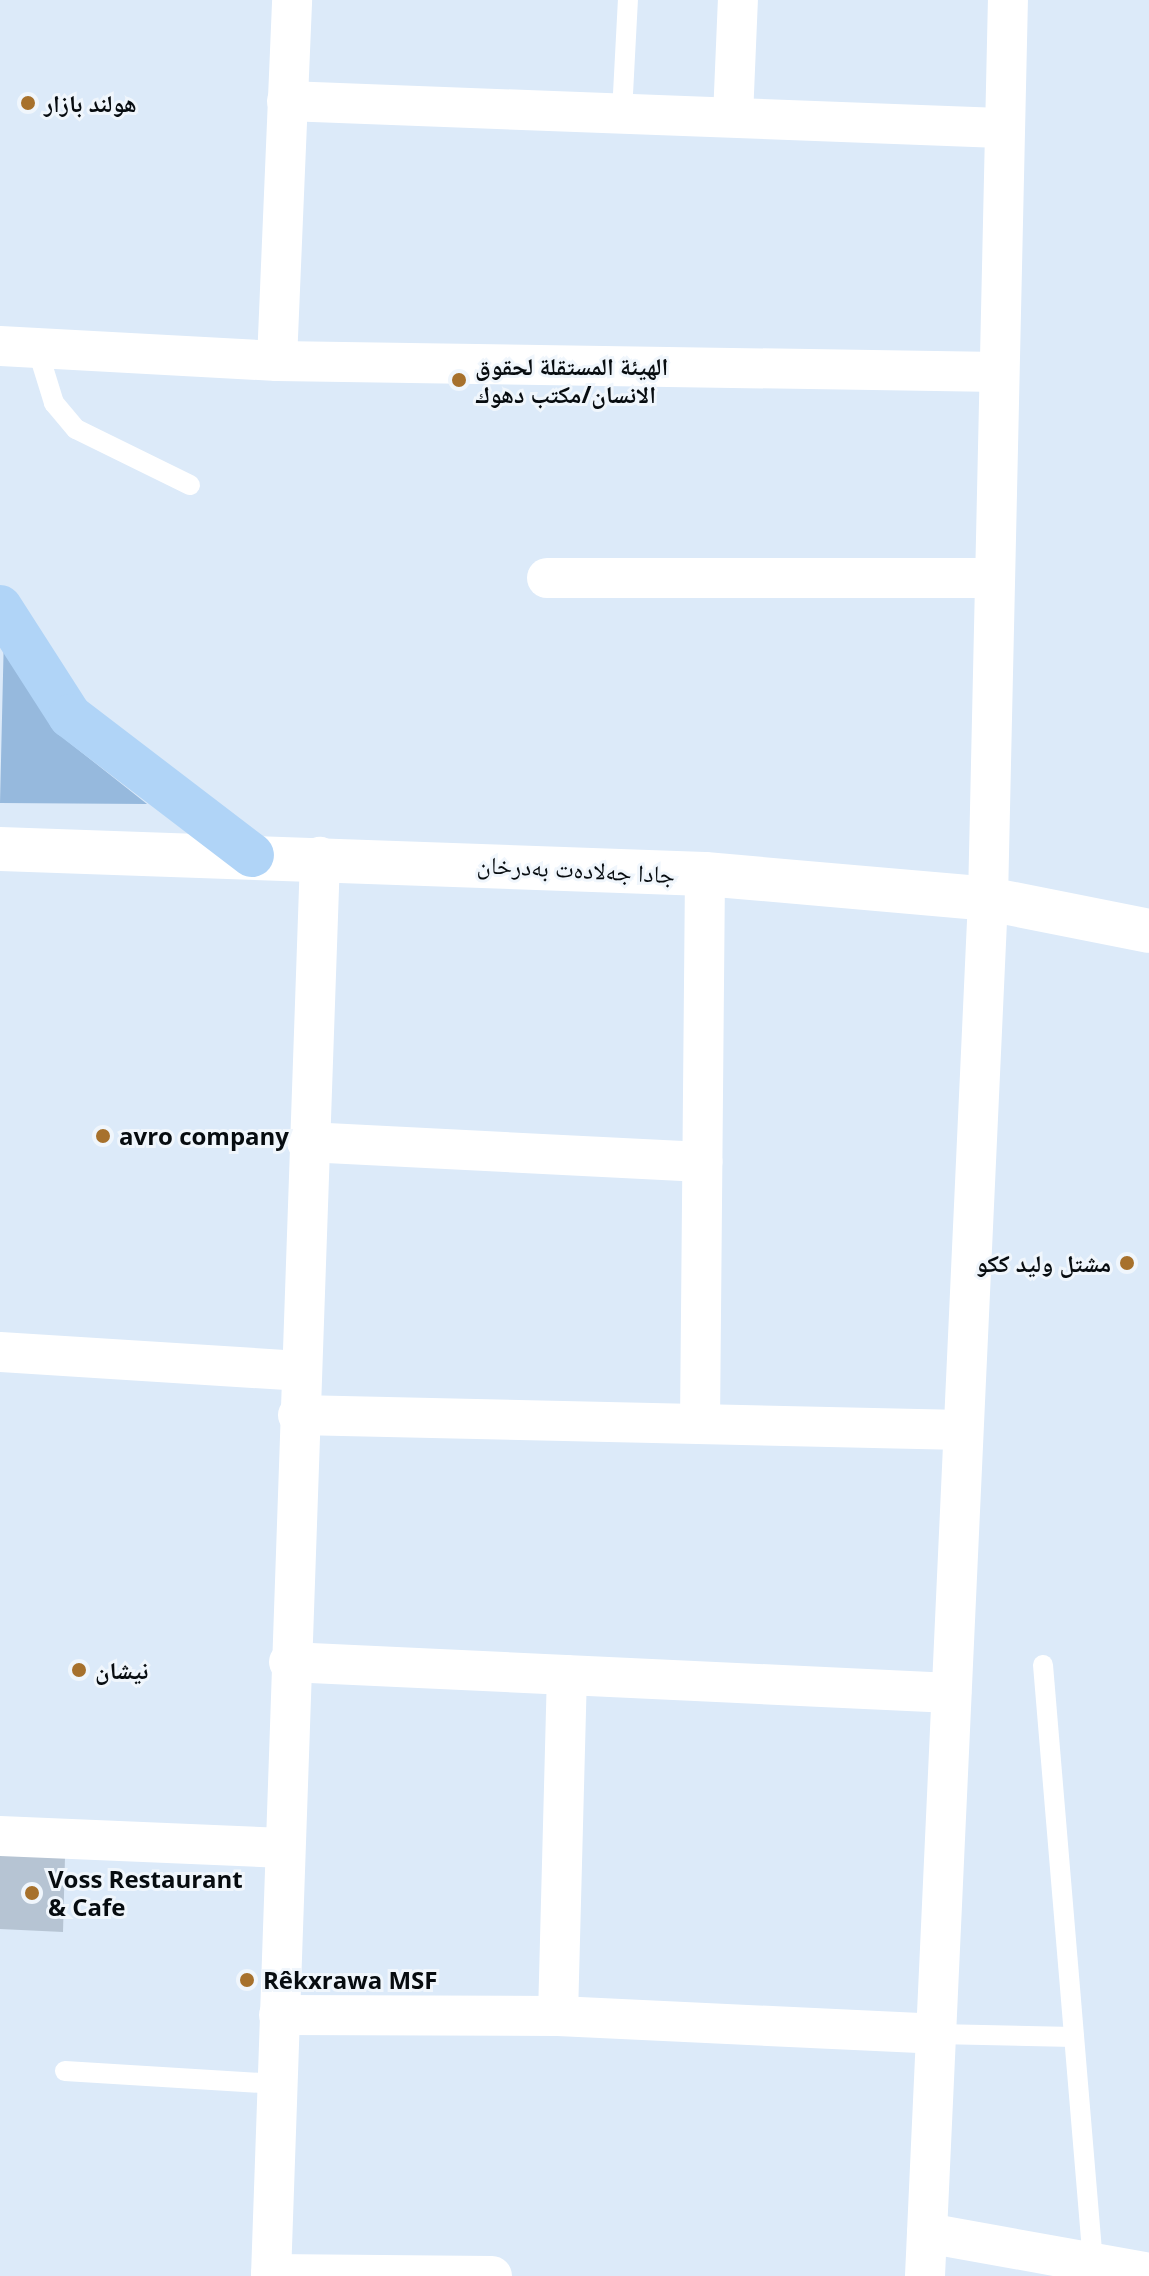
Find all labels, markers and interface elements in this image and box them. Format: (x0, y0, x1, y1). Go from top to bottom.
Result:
place label: هولند بازار (44, 89, 137, 117)
marker: هولند بازار (19, 94, 37, 112)
place label: الهيئة المستقلة لحقوق الانسان/مكتب دهوك (475, 352, 668, 408)
marker: الهيئة المستقلة لحقوق الانسان/مكتب دهوك (450, 371, 468, 389)
street label: جادا جەلادەت بەدرخان (476, 849, 676, 889)
place label: avro company (119, 1122, 289, 1150)
marker: avro company (94, 1127, 112, 1145)
place label: مشتل وليد ككو (976, 1249, 1111, 1277)
marker: مشتل وليد ككو (1118, 1254, 1136, 1272)
place label: نيشان (95, 1656, 148, 1684)
marker: نيشان (70, 1661, 88, 1679)
place label: Voss Restaurant & Cafe (48, 1865, 243, 1921)
marker: Voss Restaurant & Cafe (23, 1884, 41, 1902)
place label: Rêkxrawa MSF (263, 1966, 437, 1994)
marker: Rêkxrawa MSF (238, 1971, 256, 1989)

